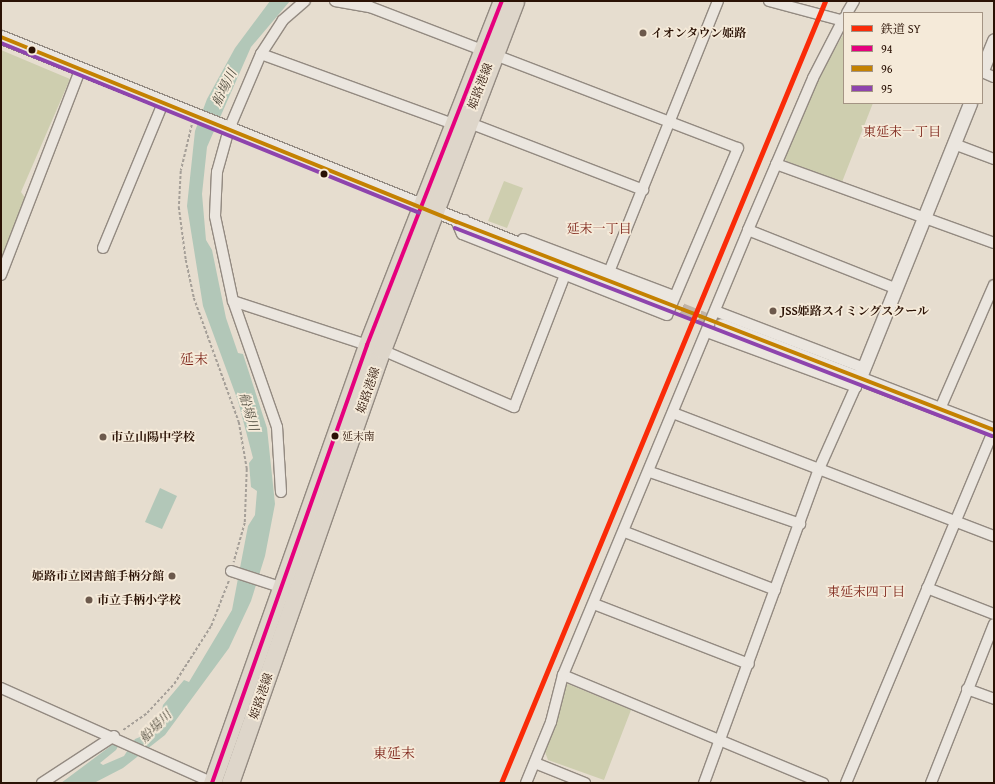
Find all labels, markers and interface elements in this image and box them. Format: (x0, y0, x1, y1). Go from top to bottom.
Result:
legend (843, 12, 983, 104)
text: 鉄道 SY (881, 20, 921, 37)
place label: イオンタウン姫路 (651, 26, 747, 40)
marker: イオンタウン姫路 (638, 28, 648, 38)
text: 94 (881, 40, 893, 57)
unlabelled marker (27, 45, 37, 55)
text: 96 (881, 60, 893, 77)
street label: 姫路港線 (465, 61, 495, 111)
water label: 船場川 (209, 67, 241, 109)
text: 95 (881, 80, 893, 97)
district label: 東延末一丁目 (863, 124, 941, 140)
unlabelled marker (319, 169, 329, 179)
district label: 延末一丁目 (567, 221, 631, 237)
place label: JSS姫路スイミングスクール (781, 304, 930, 318)
marker: JSS姫路スイミングスクール (768, 306, 778, 316)
district label: 延末 (180, 351, 208, 367)
street label: 姫路港線 (353, 365, 383, 415)
water label: 船場川 (235, 391, 261, 433)
place label: 延末南 (342, 429, 375, 443)
place label: 市立山陽中学校 (111, 430, 195, 444)
marker: 延末南 (330, 431, 340, 441)
marker: 市立山陽中学校 (98, 432, 108, 442)
place label: 姫路市立図書館手柄分館 (32, 569, 164, 583)
marker: 姫路市立図書館手柄分館 (167, 571, 177, 581)
district label: 東延末四丁目 (827, 584, 905, 600)
place label: 市立手柄小学校 (97, 593, 181, 607)
marker: 市立手柄小学校 (84, 595, 94, 605)
street label: 姫路港線 (246, 671, 276, 721)
water label: 船場川 (137, 708, 175, 746)
district label: 東延末 (373, 745, 415, 761)

